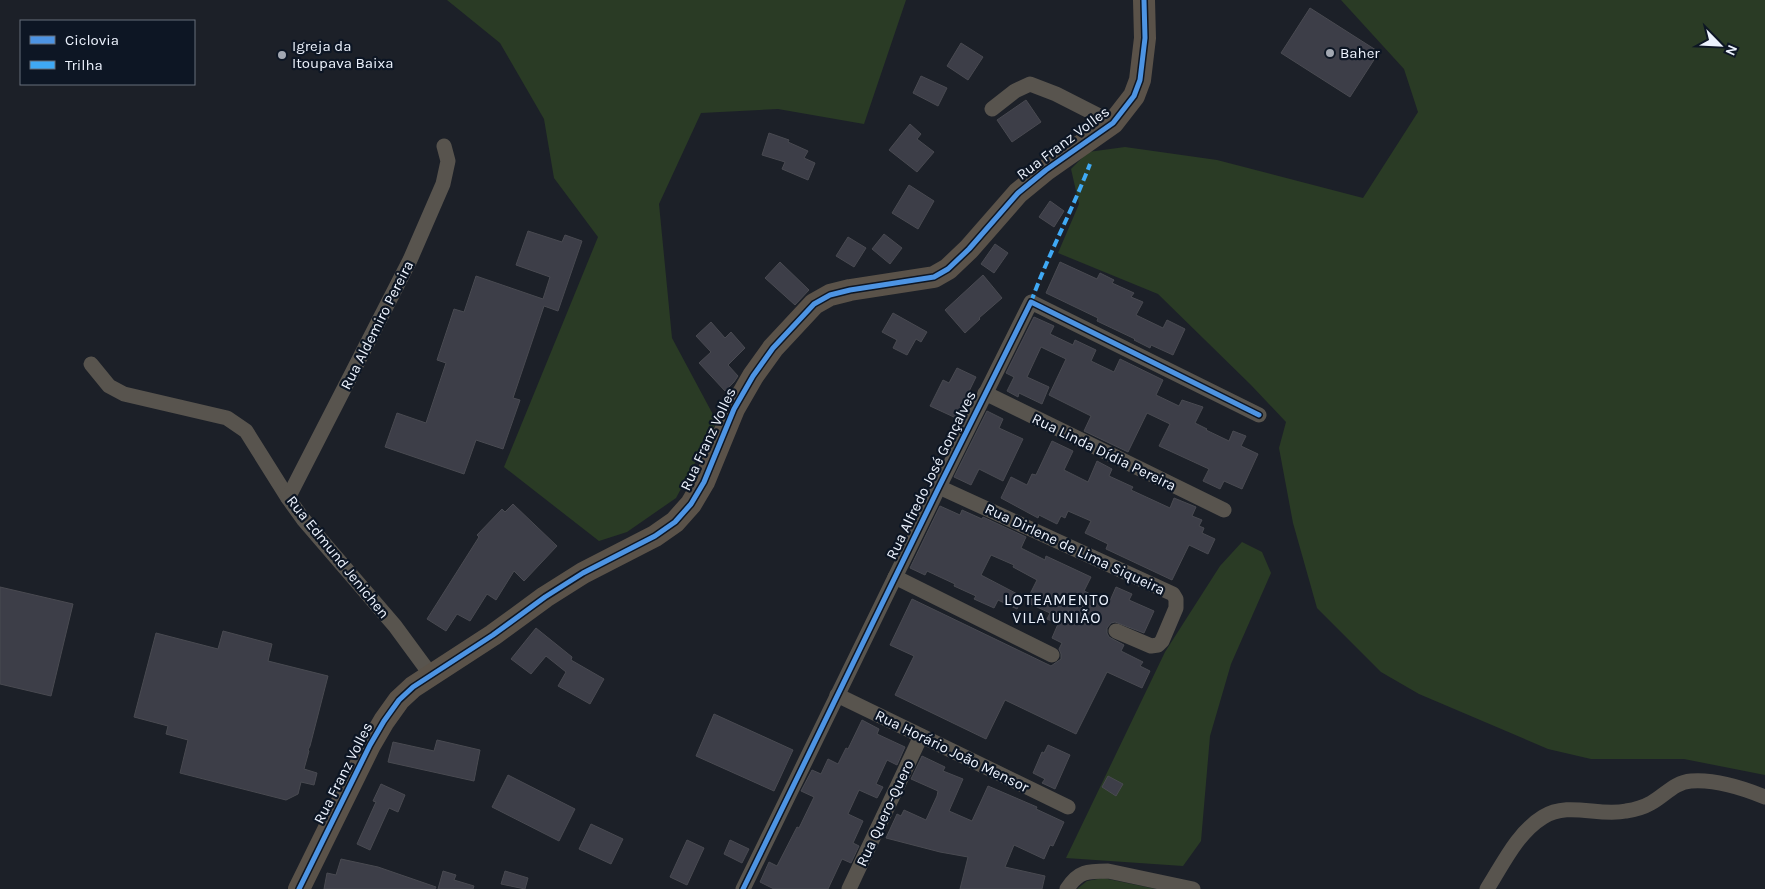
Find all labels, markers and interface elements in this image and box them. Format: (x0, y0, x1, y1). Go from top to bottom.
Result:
legend (20, 20, 195, 85)
north arrow (1695, 20, 1745, 70)
text: Ciclovia (65, 31, 119, 49)
place label: Igreja da Itoupava Baixa (292, 37, 393, 72)
text: N (1722, 42, 1741, 58)
place label: Baher (1340, 44, 1380, 62)
marker: Baher (1324, 47, 1336, 59)
marker: Igreja da Itoupava Baixa (276, 49, 288, 61)
text: Trilha (65, 56, 103, 74)
street label: Rua Franz Volles (1013, 102, 1113, 184)
street label: Rua Aldemiro Pereira (337, 257, 417, 393)
street label: Rua Franz Volles (676, 385, 740, 493)
street label: Rua Alfredo José Gonçalves (882, 388, 980, 562)
street label: Rua Linda Dídia Pereira (1029, 409, 1179, 495)
street label: Rua Edmund Jenichen (283, 492, 393, 622)
street label: Rua Dirlene de Lima Siqueira (982, 499, 1168, 599)
district label: LOTEAMENTO VILA UNIÃO (1004, 590, 1110, 627)
street label: Rua Horário João Mensor (872, 706, 1032, 796)
street label: Rua Franz Volles (310, 719, 376, 827)
street label: Rua Quero-Quero (852, 757, 918, 869)

